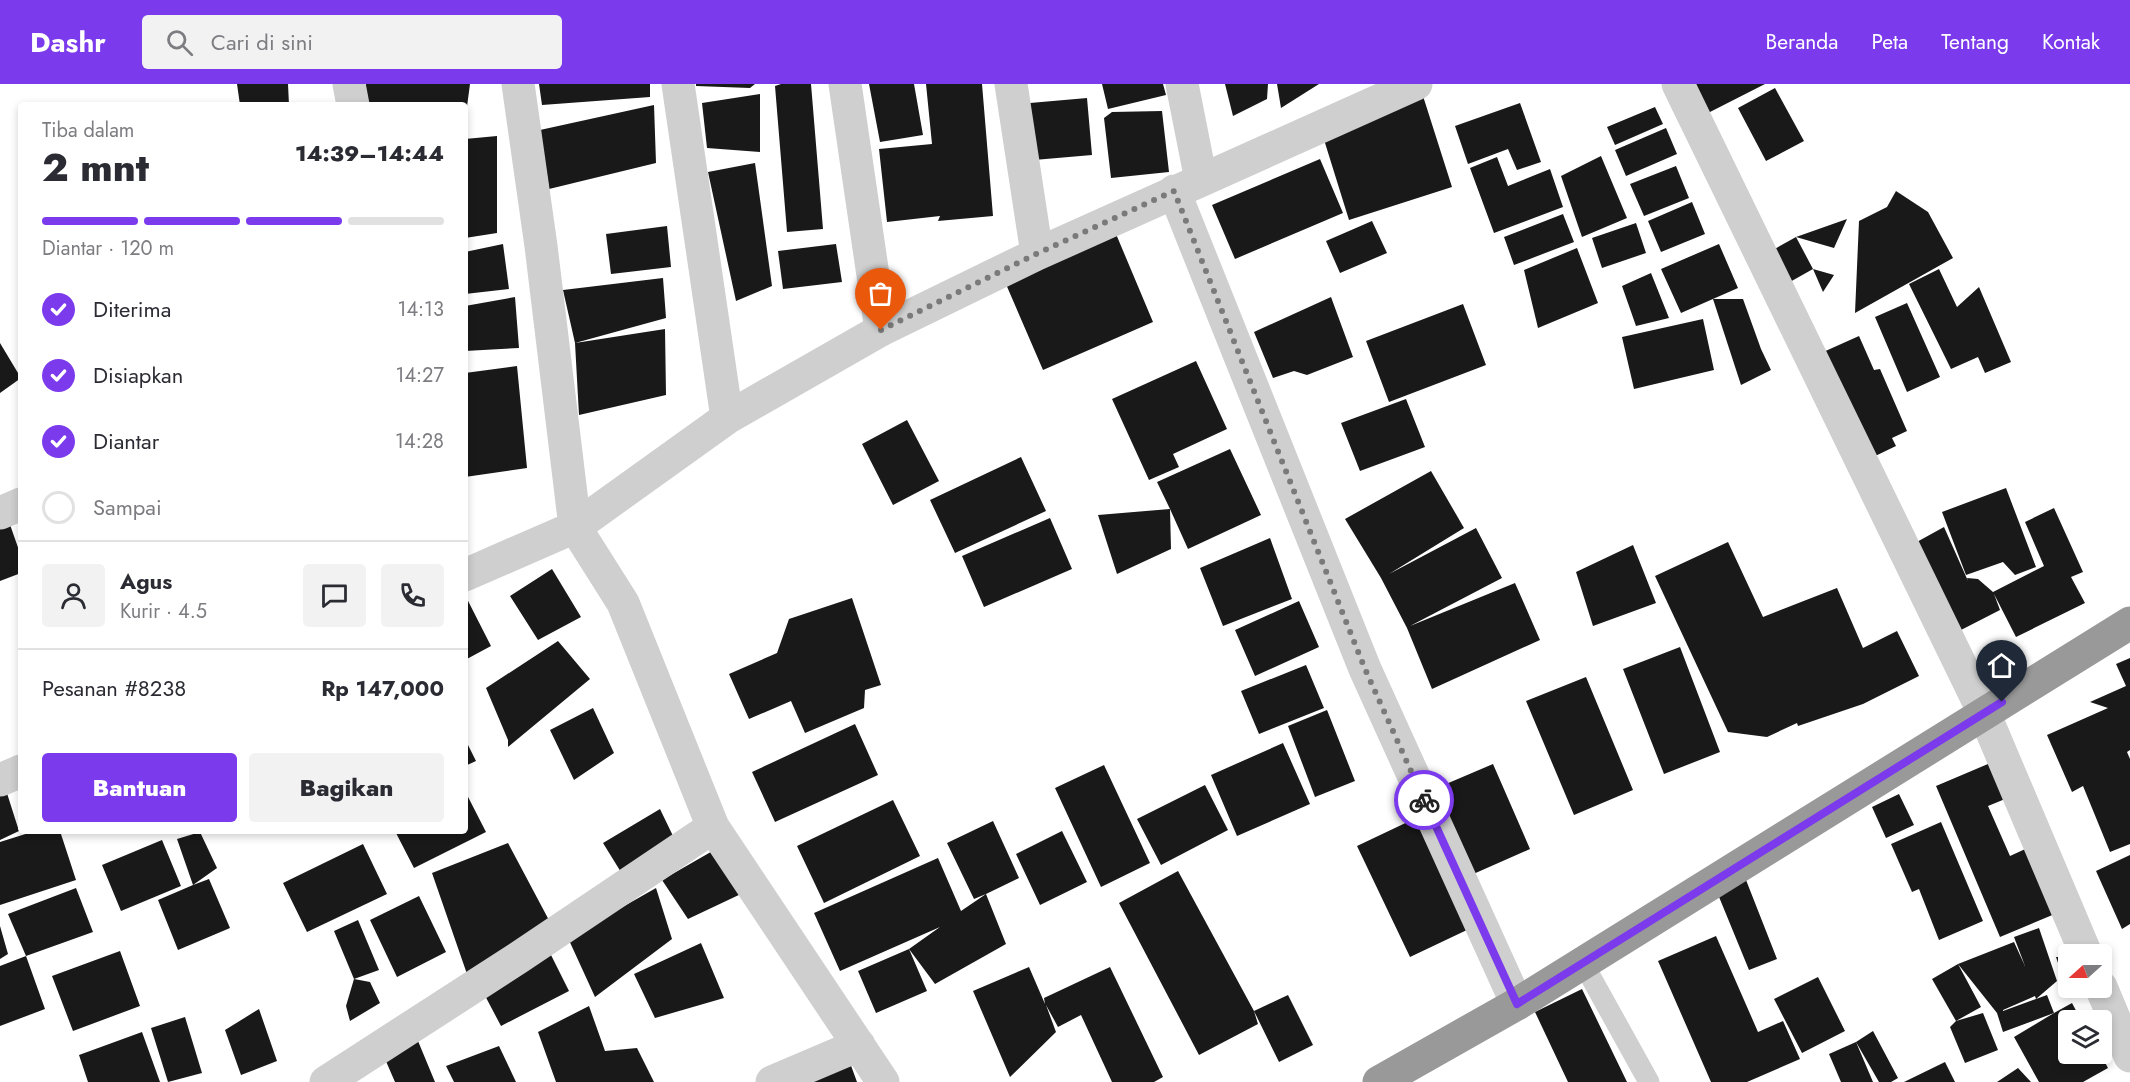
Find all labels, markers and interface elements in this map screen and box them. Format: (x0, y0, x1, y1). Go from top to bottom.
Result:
search box (142, 15, 562, 69)
text: Dashr (30, 22, 106, 63)
icon: search (163, 26, 196, 59)
text: Cari di sini (211, 26, 313, 58)
text: Beranda (1765, 27, 1838, 57)
text: Peta (1871, 27, 1908, 57)
text: Tentang (1941, 27, 2009, 57)
text: Kontak (2042, 27, 2100, 57)
text: Tiba dalam (42, 116, 134, 145)
text: 14:39–14:44 (295, 137, 444, 169)
text: 2 mnt (42, 139, 149, 196)
text: Diantar · 120 m (42, 234, 174, 263)
pin (855, 268, 906, 330)
icon: bag (864, 277, 897, 310)
icon: check (42, 293, 75, 326)
text: Diterima (93, 293, 171, 325)
text: 14:13 (397, 295, 444, 324)
icon: check (42, 359, 75, 392)
text: Disiapkan (93, 359, 183, 391)
text: 14:27 (395, 361, 444, 390)
icon: check (42, 425, 75, 458)
text: Diantar (93, 425, 159, 457)
text: 14:28 (395, 427, 444, 456)
text: Sampai (93, 491, 162, 523)
button: person (42, 564, 105, 627)
button: chat (303, 564, 366, 627)
button: phone (381, 564, 444, 627)
text: Agus (120, 565, 172, 597)
text: Kurir · 4.5 (120, 597, 207, 626)
pin (1976, 640, 2027, 702)
icon: home (1985, 649, 2018, 682)
text: Pesanan #8238 (42, 672, 186, 704)
text: Rp 147,000 (321, 672, 444, 704)
button: Bantuan (42, 753, 237, 822)
button: Bagikan (249, 753, 444, 822)
courier (1394, 770, 1454, 830)
icon: bike (1408, 784, 1441, 817)
north arrow (2058, 944, 2112, 998)
map controls (2058, 944, 2112, 1064)
button: layers (2058, 1010, 2112, 1064)

